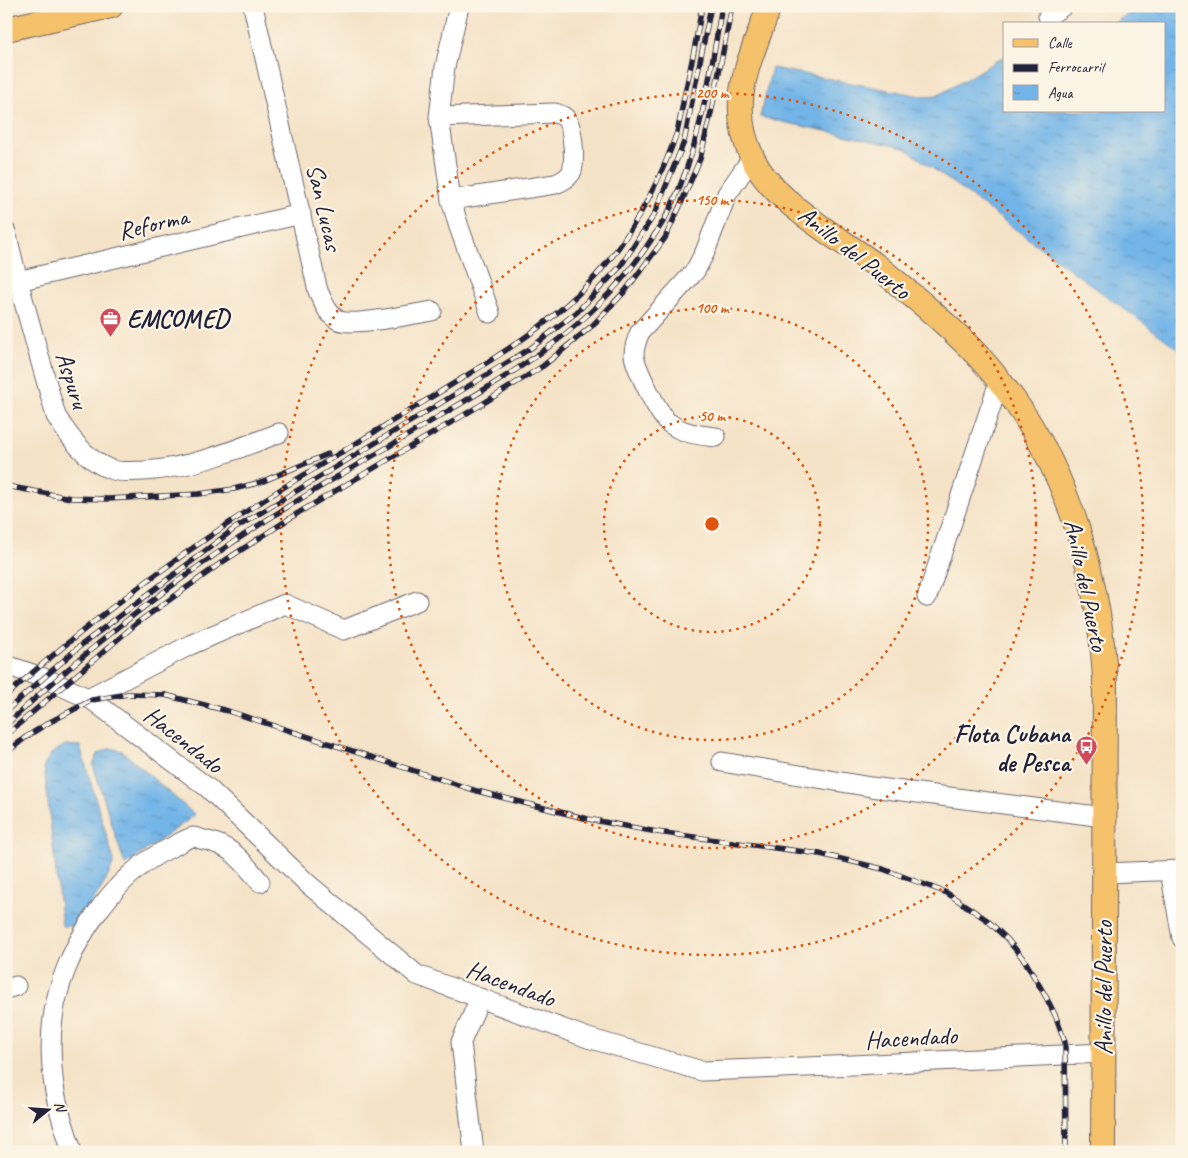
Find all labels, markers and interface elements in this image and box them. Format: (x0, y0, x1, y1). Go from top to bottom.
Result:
legend (1003, 22, 1166, 112)
text: Calle (1048, 34, 1073, 53)
text: Ferrocarril (1048, 58, 1106, 77)
text: 200 m (696, 84, 730, 103)
text: Agua (1048, 84, 1073, 103)
street label: San Lucas (299, 161, 350, 256)
text: 150 m (696, 191, 730, 210)
street label: Anillo del Puerto (792, 199, 918, 307)
street label: Reforma (115, 200, 194, 248)
text: 100 m (696, 299, 730, 318)
place label: EMCOMED (127, 303, 232, 335)
office icon: EMCOMED (99, 306, 123, 337)
street label: Aspuru (48, 348, 97, 414)
text: 50 m (699, 407, 726, 426)
centre of rings (703, 515, 721, 533)
street label: Anillo del Puerto (1056, 516, 1116, 655)
street label: Hacendado (137, 699, 230, 781)
place label: Flota Cubana de Pesca (954, 718, 1073, 779)
bus stop icon: Flota Cubana de Pesca (1074, 735, 1098, 766)
street label: Anillo del Puerto (1088, 920, 1120, 1055)
street label: Hacendado (462, 953, 560, 1015)
street label: Hacendado (864, 1020, 959, 1056)
north arrow (22, 1086, 72, 1136)
text: N (51, 1100, 70, 1115)

